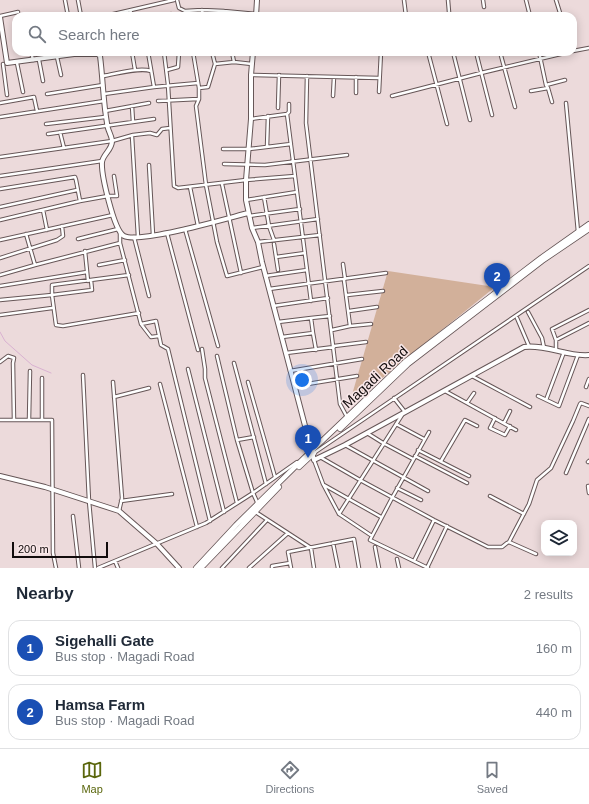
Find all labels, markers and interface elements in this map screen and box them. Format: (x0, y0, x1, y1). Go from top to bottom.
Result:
search box (12, 12, 577, 56)
icon: search (26, 23, 48, 45)
text: Search here (58, 26, 140, 43)
pin: 2 (484, 263, 510, 296)
street label: Magadi Road (339, 343, 411, 411)
your location (292, 370, 312, 390)
pin: 1 (295, 425, 321, 458)
map controls (541, 520, 577, 556)
button: layers (541, 520, 577, 556)
scale bar (12, 540, 108, 559)
text: 200 m (18, 543, 49, 555)
text: Nearby (16, 584, 74, 603)
text: 2 results (524, 587, 573, 602)
text: Sigehalli Gate (55, 632, 154, 649)
text: 1 (26, 641, 34, 656)
text: 160 m (536, 641, 572, 656)
text: Bus stop · Magadi Road (55, 649, 194, 664)
text: Hamsa Farm (55, 696, 145, 713)
text: 2 (26, 705, 34, 720)
text: 440 m (536, 705, 572, 720)
text: Bus stop · Magadi Road (55, 713, 194, 728)
tab: Map (81, 759, 103, 795)
tab: Directions (265, 759, 314, 795)
tab: Saved (477, 759, 508, 795)

